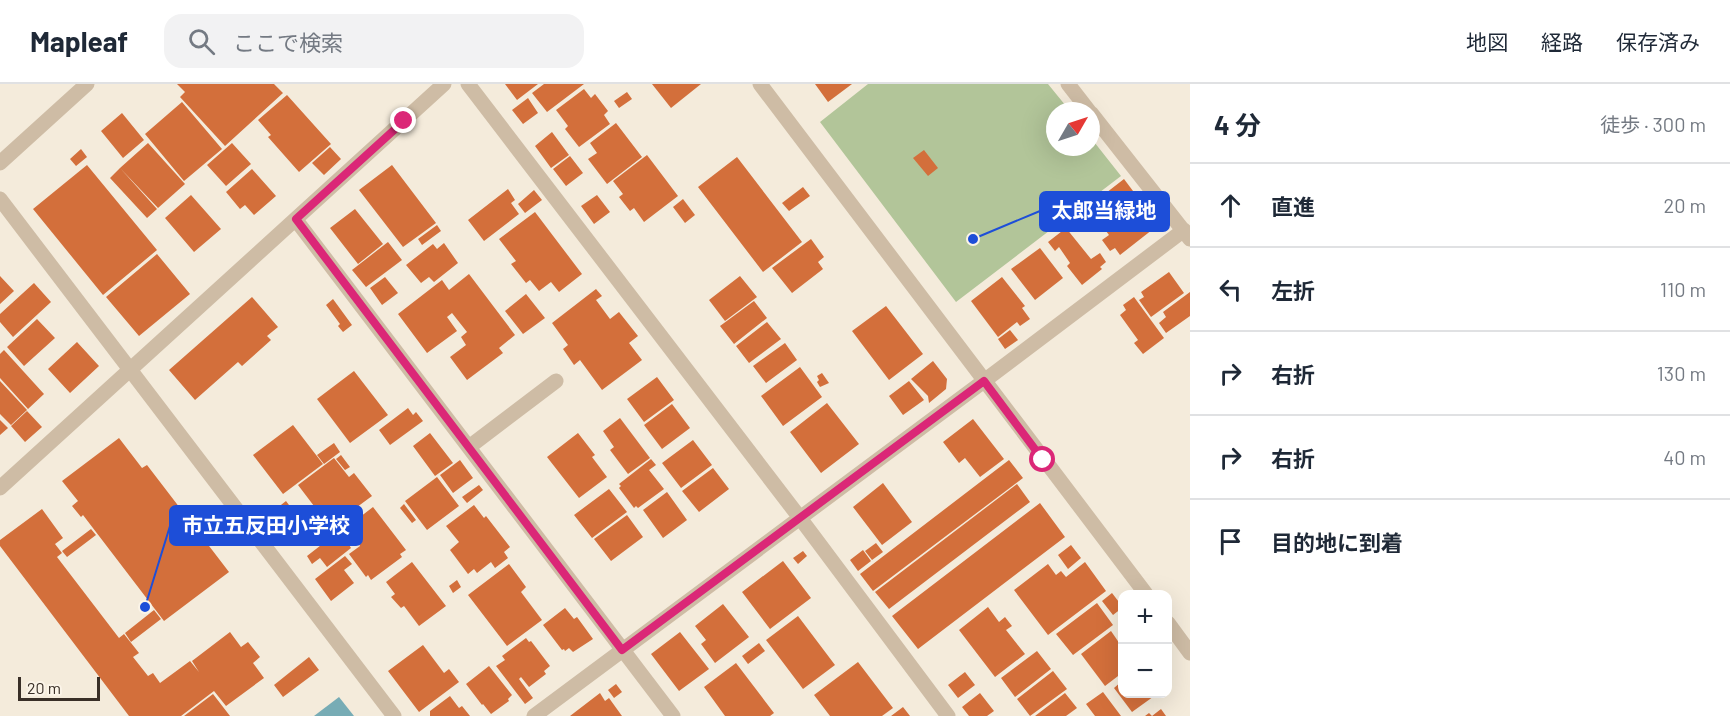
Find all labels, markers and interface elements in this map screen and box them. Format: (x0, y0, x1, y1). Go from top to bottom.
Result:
search box (164, 14, 584, 68)
text: Mapleaf (30, 24, 128, 58)
icon: search (185, 25, 218, 58)
text: ここで検索 (233, 29, 343, 55)
text: 地図 (1466, 29, 1508, 54)
text: 経路 (1541, 29, 1583, 54)
text: 保存済み (1616, 29, 1700, 54)
north arrow (1046, 102, 1100, 156)
route end (390, 107, 416, 133)
text: 4 分 (1214, 109, 1261, 140)
text: 徒歩 · 300 m (1600, 112, 1706, 136)
icon: ahead (1214, 189, 1247, 222)
callout: 太郎当緑地 (1040, 192, 1169, 231)
text: 直進 (1271, 193, 1315, 219)
text: 20 m (1663, 193, 1706, 217)
text: 太郎当緑地 (1052, 197, 1157, 222)
icon: left (1214, 273, 1247, 306)
text: 左折 (1271, 277, 1315, 303)
text: 110 m (1660, 277, 1706, 301)
icon: right (1214, 357, 1247, 390)
text: 右折 (1271, 361, 1315, 387)
text: 130 m (1657, 361, 1706, 385)
icon: right (1214, 441, 1247, 474)
text: 右折 (1271, 445, 1315, 471)
text: 40 m (1663, 445, 1706, 469)
route start (1029, 446, 1055, 472)
callout: 市立五反田小学校 (170, 506, 362, 545)
text: 市立五反田小学校 (182, 512, 350, 537)
icon: arrive (1214, 525, 1247, 558)
text: 目的地に到着 (1271, 529, 1403, 555)
map controls (1118, 590, 1172, 698)
button: + (1118, 590, 1172, 644)
button: − (1118, 644, 1172, 698)
scale bar (18, 674, 100, 702)
text: 20 m (27, 678, 61, 697)

